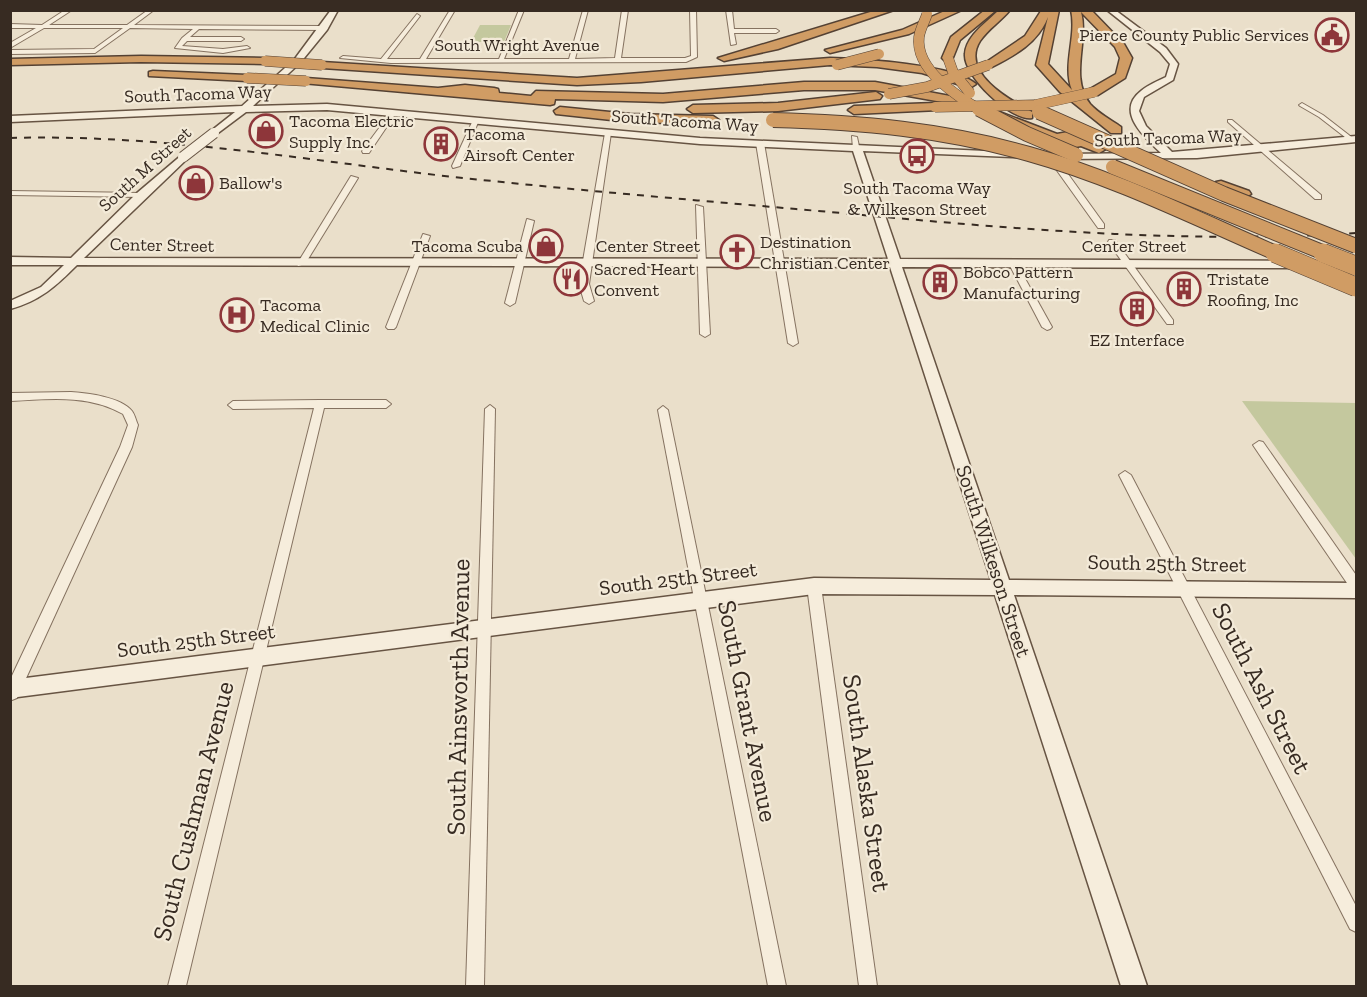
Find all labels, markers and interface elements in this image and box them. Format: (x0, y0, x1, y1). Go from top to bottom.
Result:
public building icon: Pierce County Public Services (1314, 17, 1350, 53)
place label: Pierce County Public Services (1079, 24, 1309, 46)
street label: South Wright Avenue (435, 34, 599, 56)
street label: South Tacoma Way (124, 80, 273, 108)
street label: South Tacoma Way (611, 105, 760, 137)
place label: Tacoma Electric Supply Inc. (289, 110, 414, 153)
shop icon: Tacoma Electric Supply Inc. (248, 113, 284, 149)
street label: South M Street (94, 121, 196, 216)
place label: Tacoma Airsoft Center (464, 123, 575, 166)
street label: South Tacoma Way (1094, 124, 1243, 152)
building icon: Tacoma Airsoft Center (423, 126, 459, 162)
bus stop icon: South Tacoma Way & Wilkeson Street (899, 138, 935, 174)
shop icon: Ballow's (178, 165, 214, 201)
place label: Ballow's (219, 172, 282, 194)
place label: South Tacoma Way & Wilkeson Street (843, 177, 991, 220)
shop icon: Tacoma Scuba (528, 228, 564, 264)
place label: Destination Christian Center (760, 231, 890, 274)
street label: Center Street (110, 233, 215, 257)
church icon: Destination Christian Center (719, 234, 755, 270)
place label: Tacoma Scuba (411, 235, 523, 257)
street label: Center Street (596, 235, 700, 257)
street label: Center Street (1082, 235, 1186, 257)
place label: Sacred Heart Convent (594, 258, 695, 301)
restaurant icon: Sacred Heart Convent (553, 261, 589, 297)
place label: Bobco Pattern Manufacturing (963, 261, 1080, 304)
building icon: Bobco Pattern Manufacturing (922, 264, 958, 300)
place label: Tristate Roofing, Inc (1207, 268, 1299, 311)
building icon: Tristate Roofing, Inc (1166, 271, 1202, 307)
building icon: EZ Interface (1119, 291, 1155, 327)
place label: Tacoma Medical Clinic (260, 294, 370, 337)
hospital icon: Tacoma Medical Clinic (219, 297, 255, 333)
place label: EZ Interface (1089, 329, 1185, 351)
street label: South Wilkeson Street (951, 462, 1037, 660)
street label: South 25th Street (1087, 549, 1247, 577)
street label: South 25th Street (598, 556, 759, 600)
street label: South Ainsworth Avenue (440, 558, 476, 836)
street label: South Grant Avenue (711, 597, 785, 825)
street label: South Ash Street (1205, 597, 1319, 779)
street label: South 25th Street (116, 618, 277, 662)
street label: South Alaska Street (836, 672, 898, 894)
street label: South Cushman Avenue (145, 678, 241, 944)

